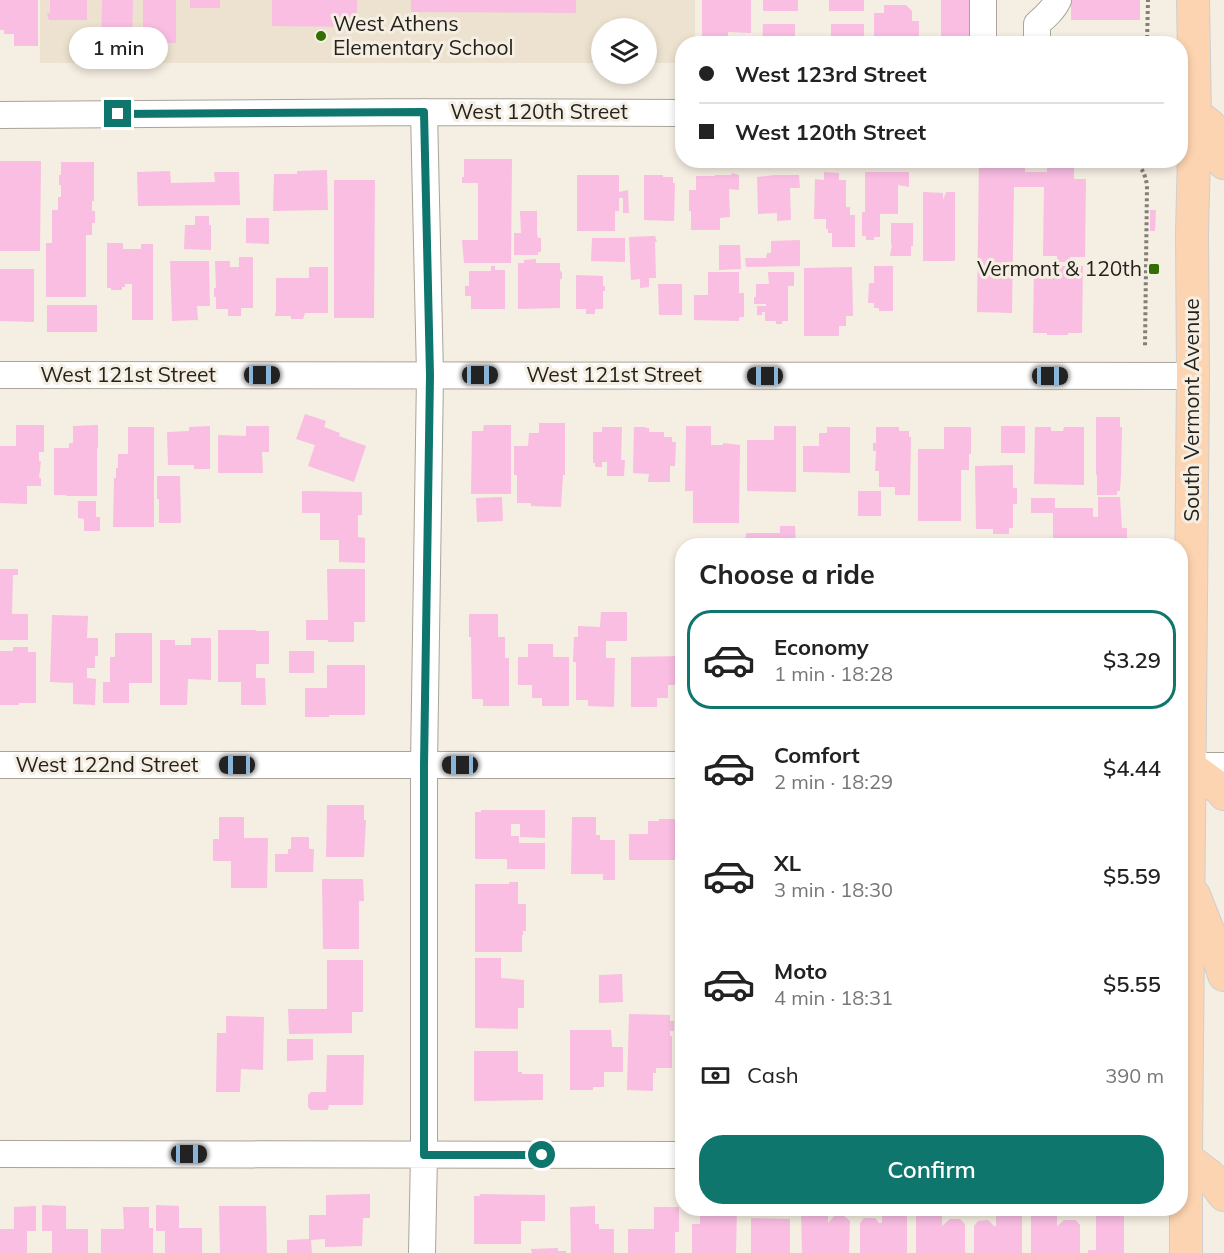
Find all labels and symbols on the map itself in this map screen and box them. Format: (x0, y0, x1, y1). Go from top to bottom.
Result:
place label: West Athens Elementary School (333, 10, 514, 60)
callout: 1 min (68, 27, 168, 69)
marker: West Athens Elementary School (314, 29, 328, 43)
street label: West 120th Street (450, 98, 628, 124)
route end (104, 100, 131, 127)
place label: Vermont & 120th (977, 255, 1142, 281)
marker: Vermont & 120th (1147, 262, 1161, 276)
street label: South Vermont Avenue (1178, 298, 1204, 522)
street label: West 121st Street (40, 361, 216, 387)
street label: West 121st Street (526, 361, 702, 387)
car (244, 366, 280, 384)
car (462, 366, 498, 384)
car (747, 367, 783, 385)
car (1032, 367, 1068, 385)
street label: West 122nd Street (16, 751, 198, 777)
car (219, 756, 255, 774)
car (442, 756, 478, 774)
route start (528, 1141, 555, 1168)
car (171, 1145, 207, 1163)

